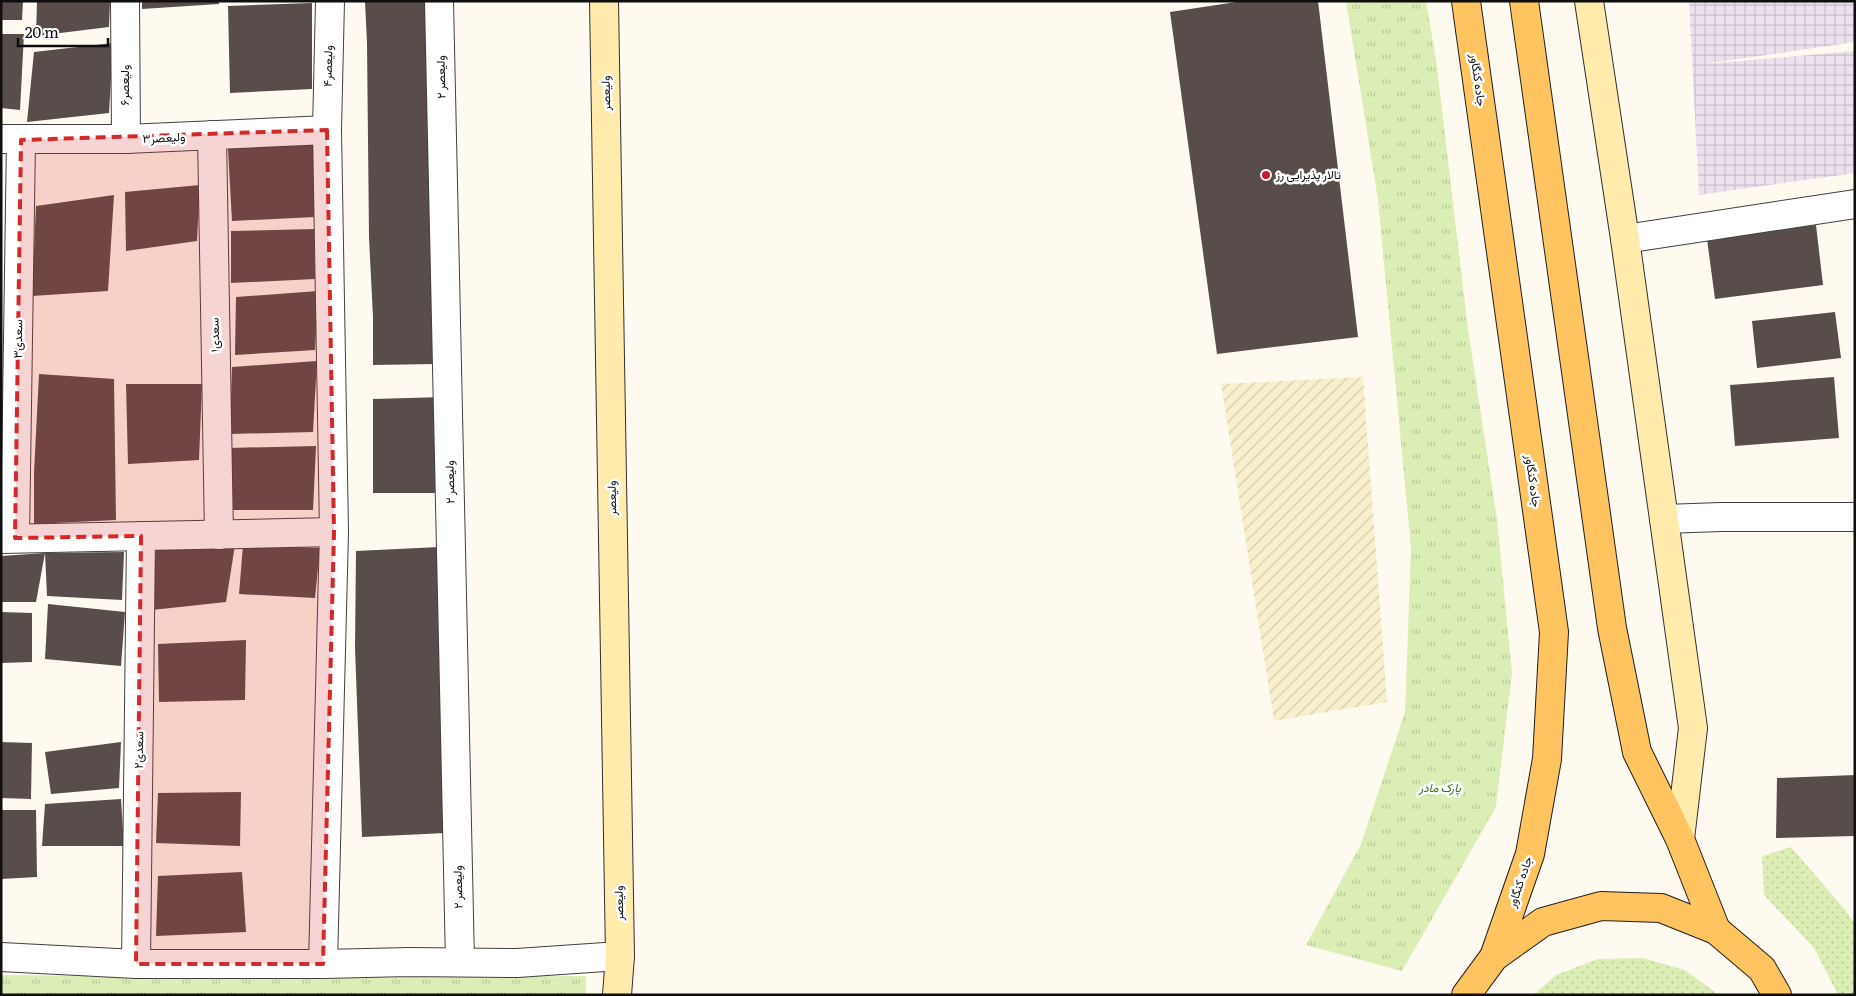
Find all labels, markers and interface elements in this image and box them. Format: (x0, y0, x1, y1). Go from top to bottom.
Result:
scale bar (18, 15, 108, 47)
text: 20 m (25, 20, 59, 43)
street label: ولیعصر۴ (318, 45, 336, 87)
street label: جاده کنگاور (1466, 51, 1492, 107)
street label: ولیعصر ۲ (431, 55, 449, 99)
street label: ولیعصر۶ (115, 65, 133, 105)
street label: ولیعصر (596, 75, 614, 112)
street label: ولیعصر۳ (142, 127, 186, 147)
place label: تالار پذیرایی رز (1275, 165, 1341, 183)
marker: تالار پذیرایی رز (1260, 169, 1272, 181)
street label: سعدی۱ (205, 318, 223, 353)
street label: سعدی۳ (8, 319, 26, 359)
street label: جاده کنگاور (1521, 452, 1547, 508)
street label: ولیعصر ۲ (440, 460, 458, 504)
street label: ولیعصر (602, 480, 620, 517)
street label: سعدی۲ (129, 731, 147, 769)
park label: پارک مادر (1418, 778, 1461, 796)
street label: جاده کنگاور (1502, 854, 1536, 911)
street label: ولیعصر ۲ (448, 865, 466, 909)
street label: ولیعصر (609, 885, 627, 922)

